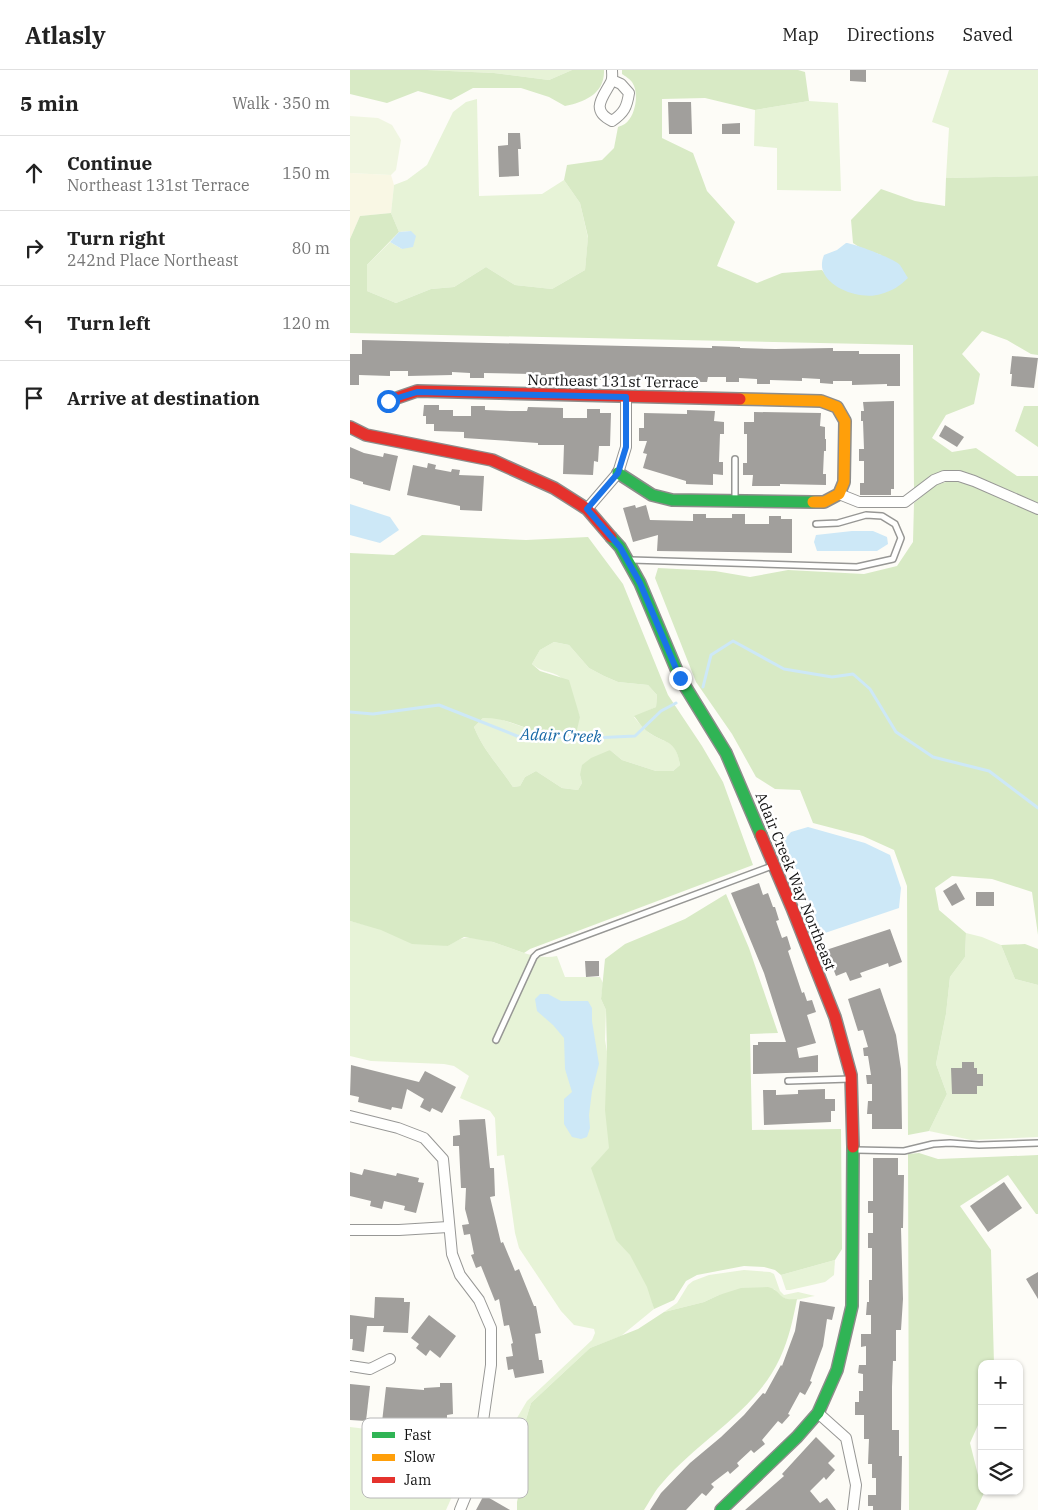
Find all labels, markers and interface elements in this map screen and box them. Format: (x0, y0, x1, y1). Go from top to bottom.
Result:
text: Atlasly (25, 19, 106, 51)
text: Map (782, 23, 819, 46)
text: Directions (847, 23, 935, 46)
text: Saved (963, 23, 1013, 46)
text: 5 min (20, 89, 79, 117)
text: Walk · 350 m (232, 93, 330, 113)
text: Continue (67, 151, 152, 175)
icon: ahead (20, 159, 48, 187)
text: 150 m (282, 163, 330, 183)
text: Northeast 131st Terrace (67, 175, 250, 195)
text: Turn right (67, 226, 165, 250)
icon: right (20, 234, 48, 262)
text: 80 m (292, 238, 330, 258)
text: 242nd Place Northeast (67, 250, 238, 270)
icon: left (20, 309, 48, 337)
text: Turn left (67, 311, 150, 335)
text: 120 m (282, 313, 330, 333)
street label: Northeast 131st Terrace (527, 370, 699, 392)
icon: arrive (20, 384, 48, 412)
text: Arrive at destination (67, 386, 260, 410)
route start (377, 390, 400, 413)
route end (669, 667, 692, 690)
water label: Adair Creek (519, 724, 603, 746)
street label: Adair Creek Way Northeast (752, 789, 840, 973)
map controls (978, 1360, 1023, 1495)
button: + (978, 1360, 1023, 1405)
button: − (978, 1405, 1023, 1450)
legend (362, 1418, 528, 1498)
text: Fast (404, 1426, 432, 1444)
text: Slow (404, 1448, 435, 1466)
button: layers (978, 1450, 1023, 1495)
text: Jam (404, 1471, 431, 1489)

